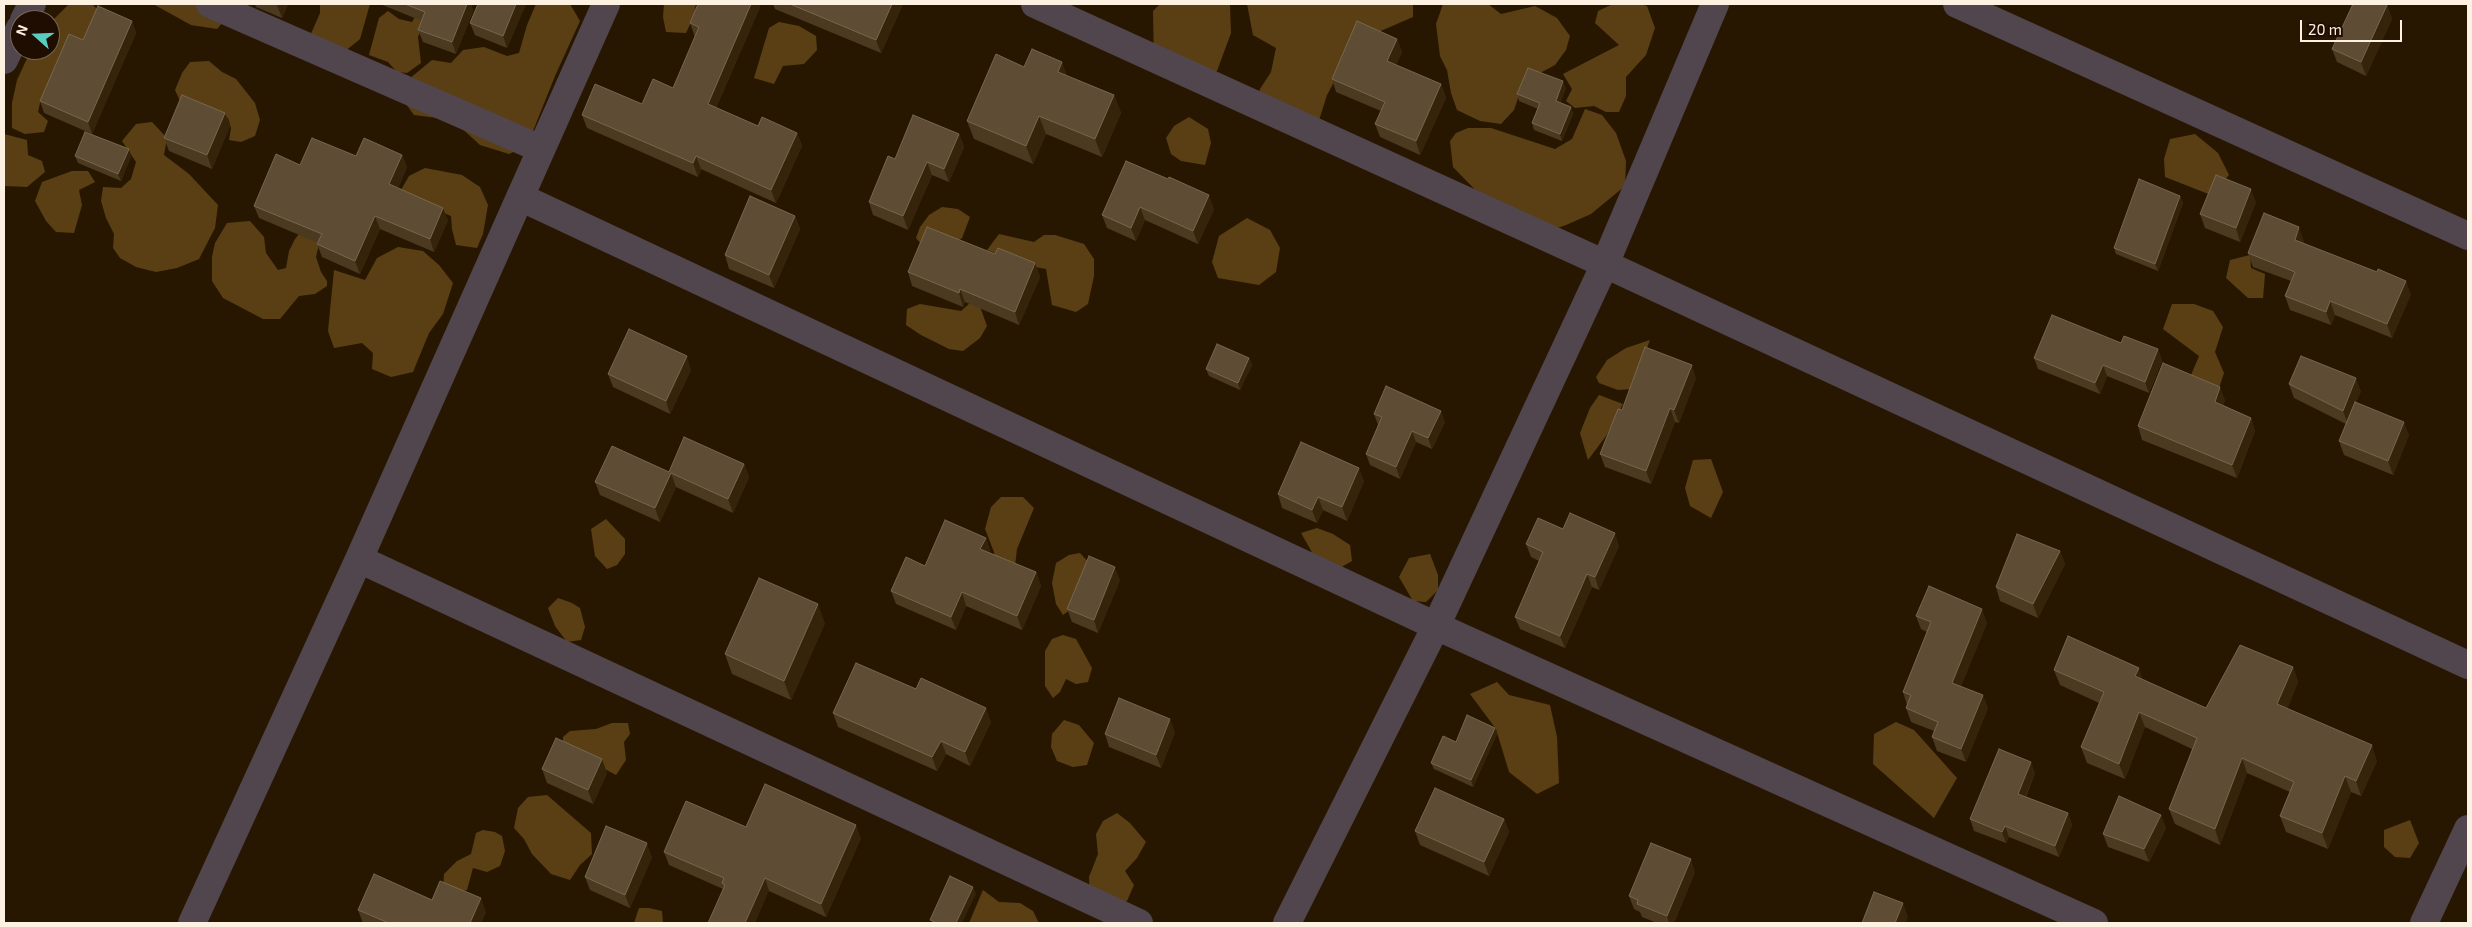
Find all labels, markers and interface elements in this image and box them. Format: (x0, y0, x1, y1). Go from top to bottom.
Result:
north arrow (10, 10, 60, 60)
scale bar (2302, 10, 2404, 42)
text: 20 m (2308, 20, 2342, 38)
text: N (12, 22, 31, 38)

